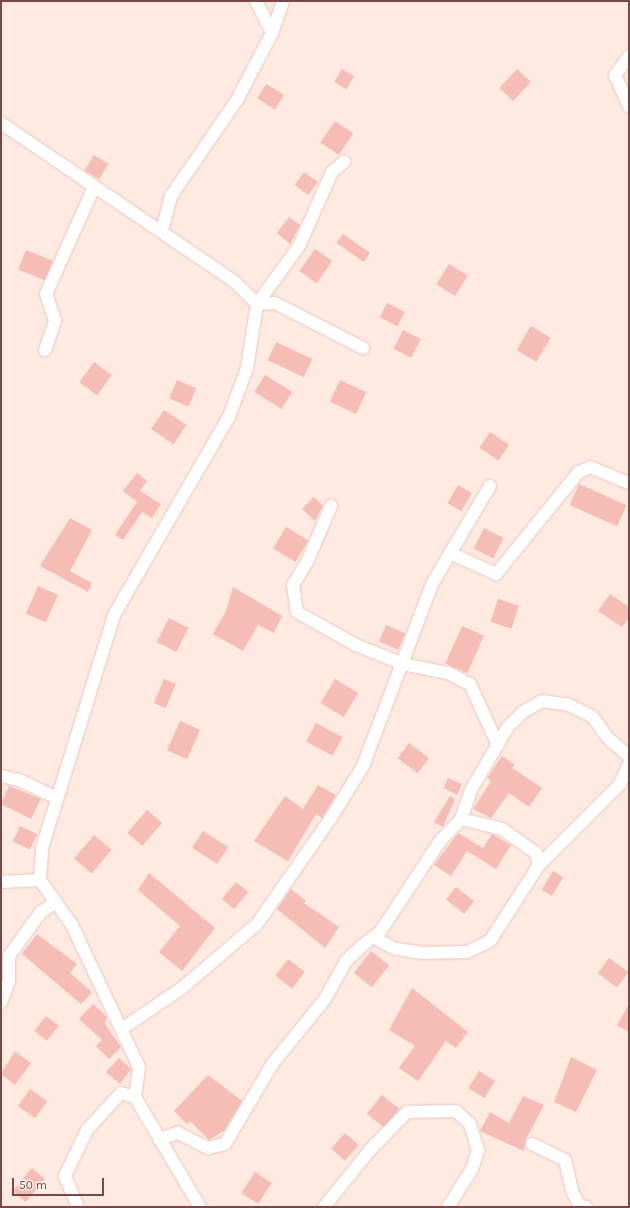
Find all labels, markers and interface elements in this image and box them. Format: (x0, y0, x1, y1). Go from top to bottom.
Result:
scale bar (14, 1170, 106, 1196)
text: 50 m (19, 1178, 47, 1192)

